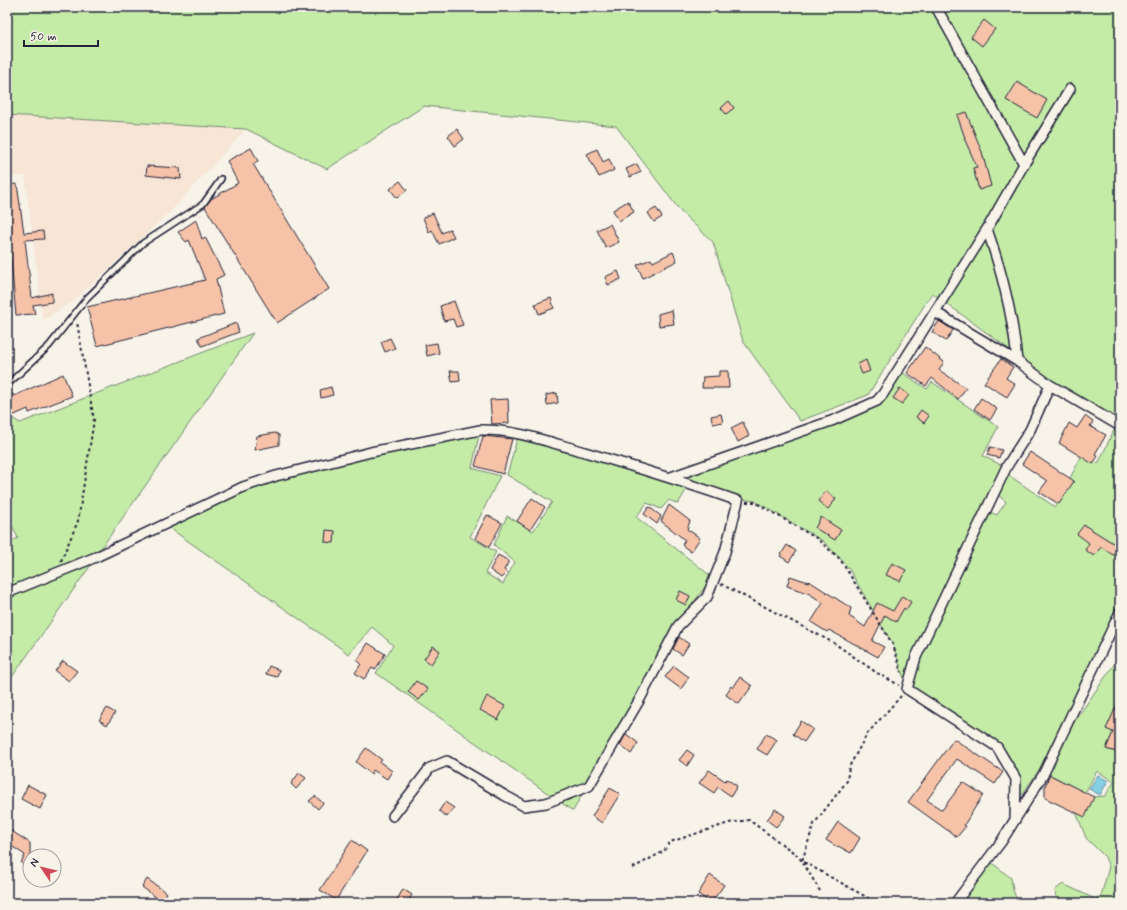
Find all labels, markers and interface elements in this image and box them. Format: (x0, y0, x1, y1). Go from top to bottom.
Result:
scale bar (24, 22, 98, 48)
text: 50 m (30, 29, 57, 45)
north arrow (22, 848, 62, 888)
text: N (27, 856, 42, 870)

